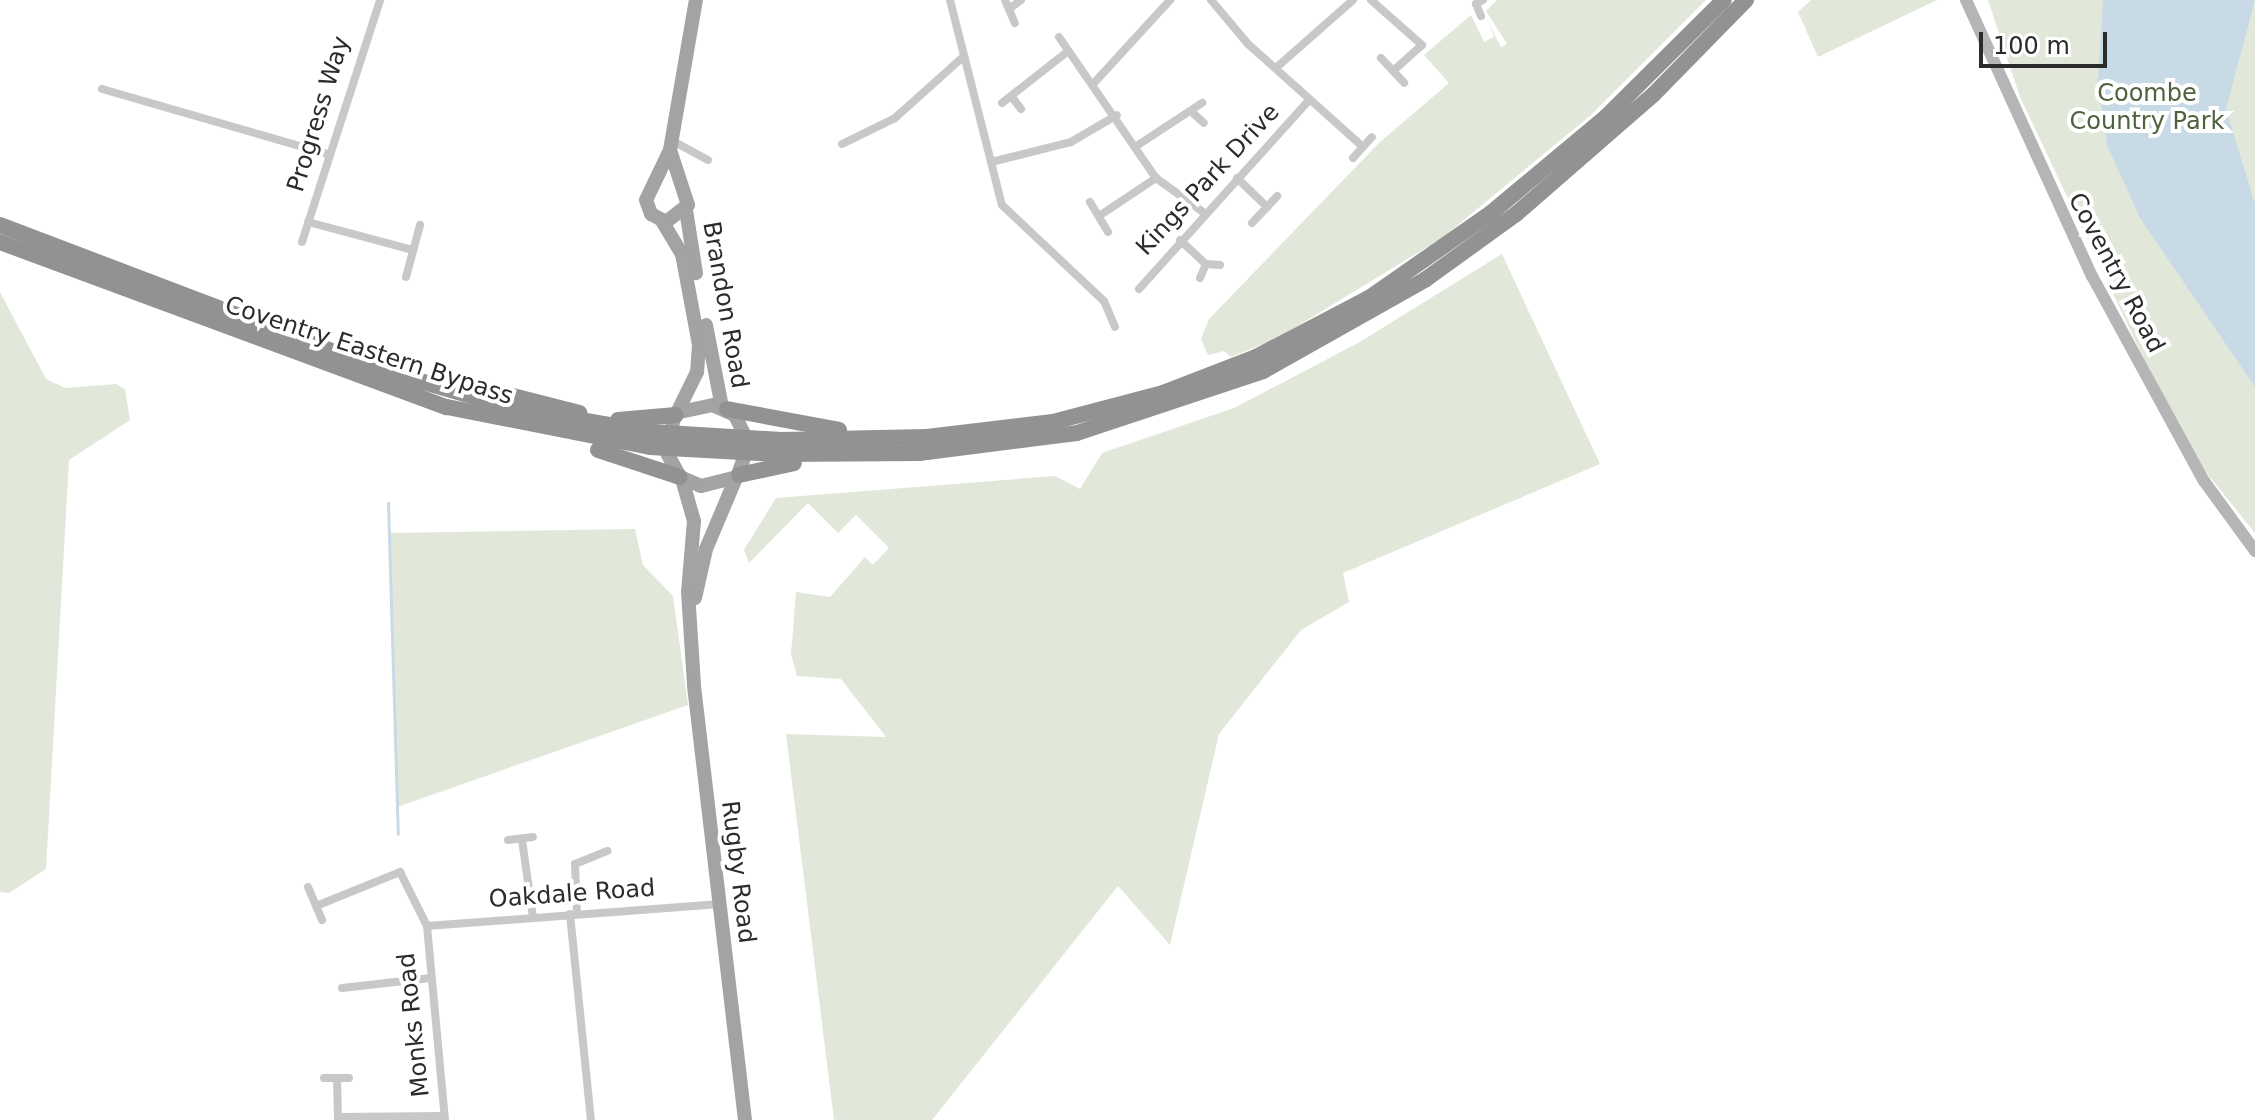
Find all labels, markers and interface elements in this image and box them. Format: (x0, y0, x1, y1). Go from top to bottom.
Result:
scale bar (1983, 16, 2111, 66)
text: 100 m (1993, 32, 2070, 60)
street label: Progress Way (282, 33, 356, 195)
park label: Coombe Country Park (2070, 80, 2224, 136)
street label: Kings Park Drive (1130, 98, 1286, 262)
street label: Coventry Road (2062, 188, 2170, 358)
street label: Brandon Road (696, 219, 754, 391)
street label: Coventry Eastern Bypass (221, 291, 517, 411)
street label: Rugby Road (715, 799, 761, 945)
street label: Oakdale Road (488, 874, 656, 914)
street label: Monks Road (392, 951, 436, 1099)

